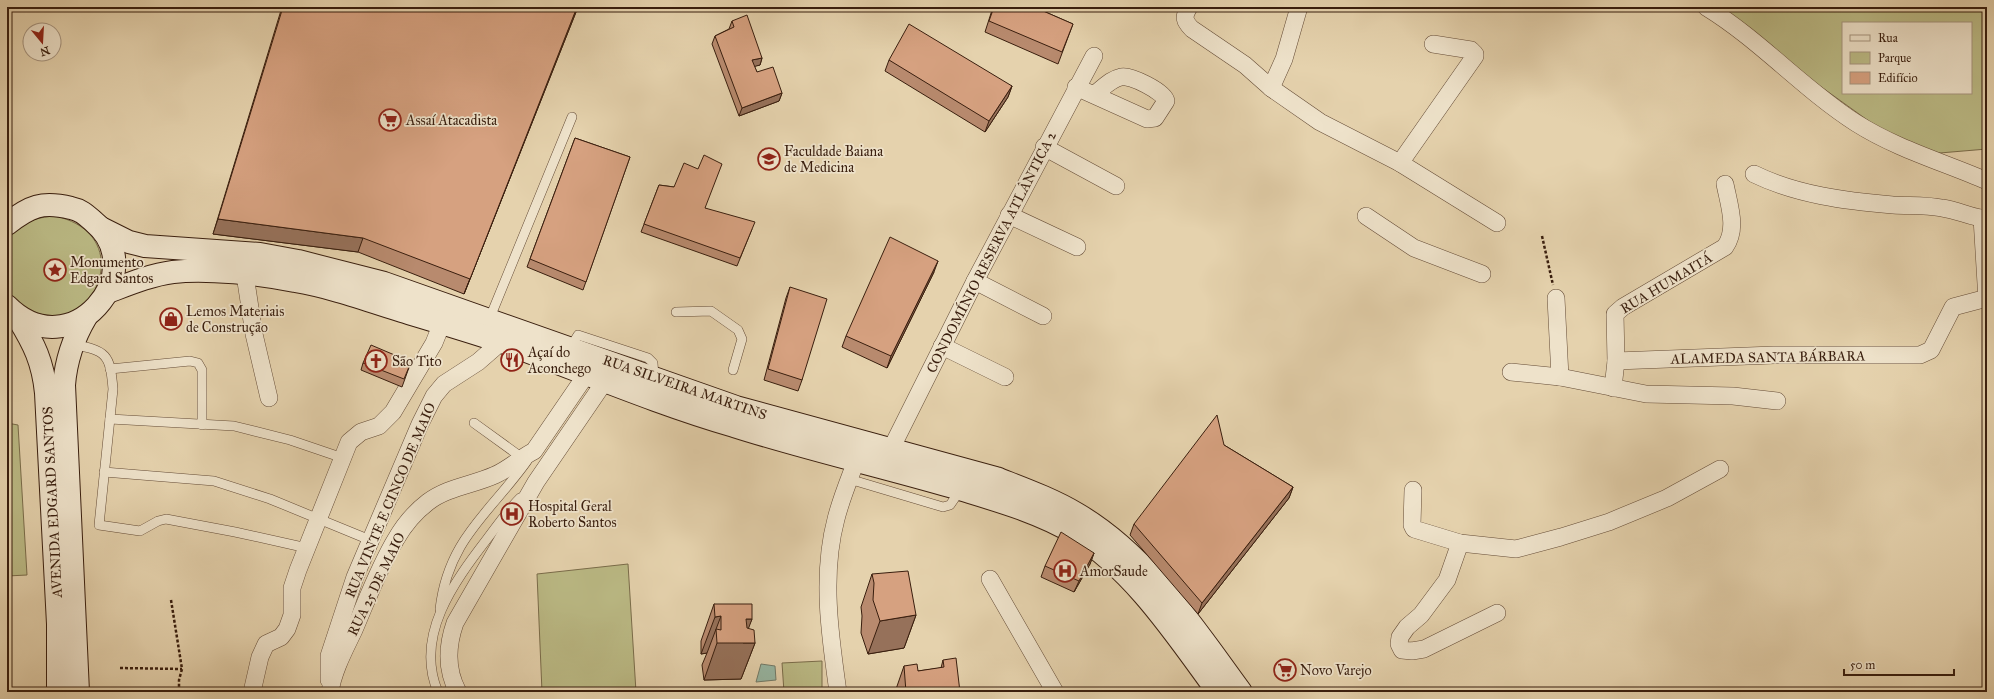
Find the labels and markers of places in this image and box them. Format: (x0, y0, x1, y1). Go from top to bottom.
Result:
supermarket icon: Assaí Atacadista (377, 107, 403, 133)
place label: Assaí Atacadista (405, 112, 497, 129)
place label: Faculdade Baiana de Medicina (784, 143, 883, 176)
school or university icon: Faculdade Baiana de Medicina (756, 146, 782, 172)
place label: Monumento Edgard Santos (70, 254, 153, 287)
place icon: Monumento Edgard Santos (42, 257, 68, 283)
place label: Lemos Materiais de Construção (186, 303, 284, 336)
shop icon: Lemos Materiais de Construção (158, 306, 184, 332)
place label: Açaí do Aconchego (527, 344, 591, 377)
restaurant icon: Açaí do Aconchego (499, 347, 525, 373)
church icon: São Tito (363, 348, 389, 374)
place label: São Tito (392, 353, 442, 370)
place label: Hospital Geral Roberto Santos (528, 498, 617, 531)
hospital icon: Hospital Geral Roberto Santos (499, 501, 525, 527)
hospital icon: AmorSaude (1052, 558, 1078, 584)
place label: AmorSaude (1079, 563, 1148, 580)
supermarket icon: Novo Varejo (1272, 657, 1298, 683)
place label: Novo Varejo (1300, 662, 1372, 679)

